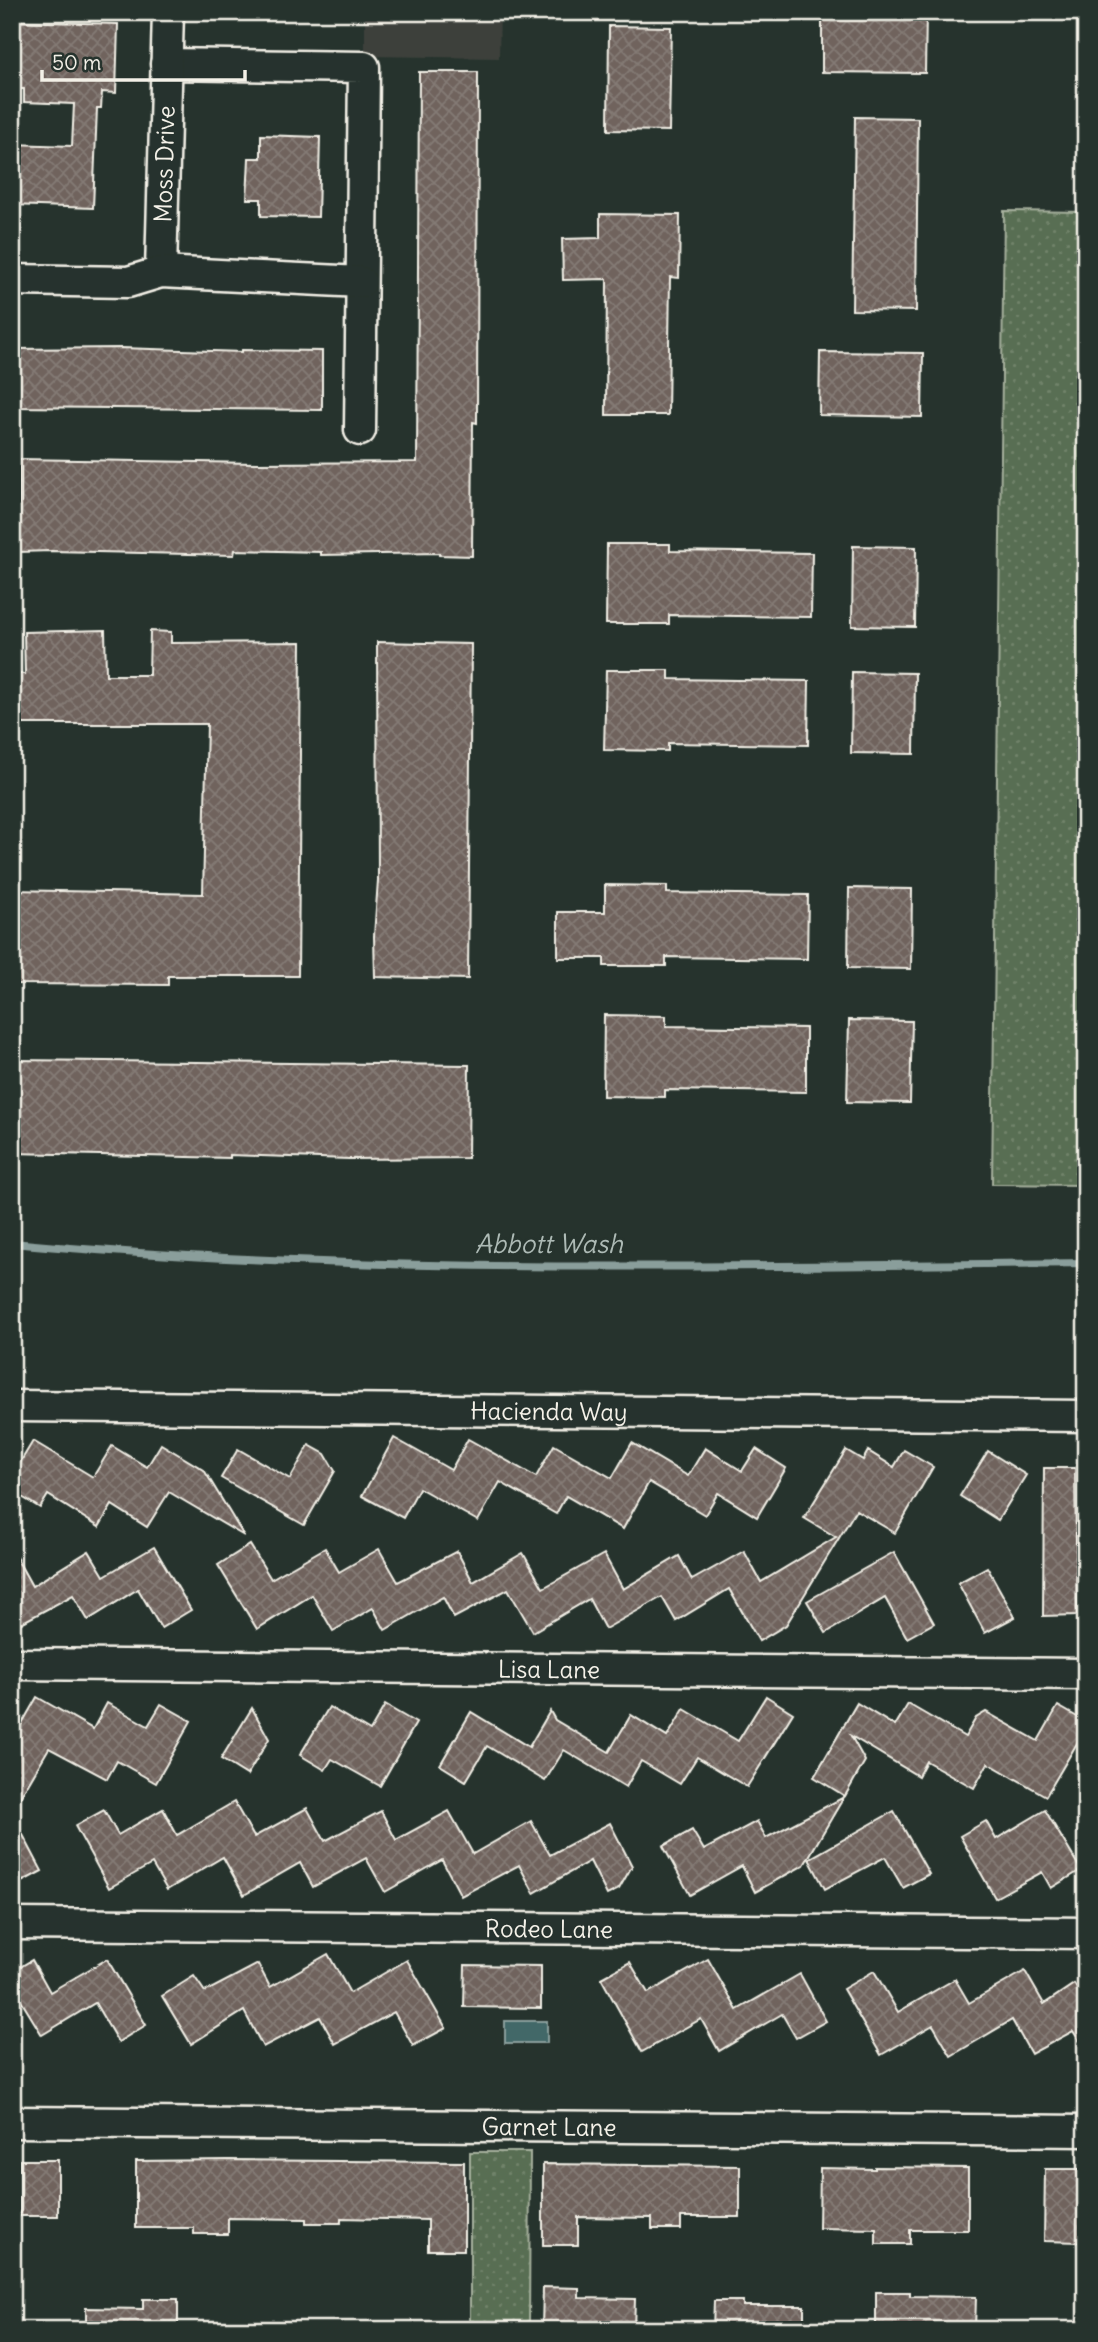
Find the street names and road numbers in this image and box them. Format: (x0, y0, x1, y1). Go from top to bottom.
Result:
street label: Moss Drive (147, 105, 180, 223)
street label: Hacienda Way (470, 1395, 628, 1427)
street label: Lisa Lane (498, 1654, 600, 1684)
street label: Rodeo Lane (485, 1913, 613, 1944)
street label: Garnet Lane (481, 2111, 617, 2142)

